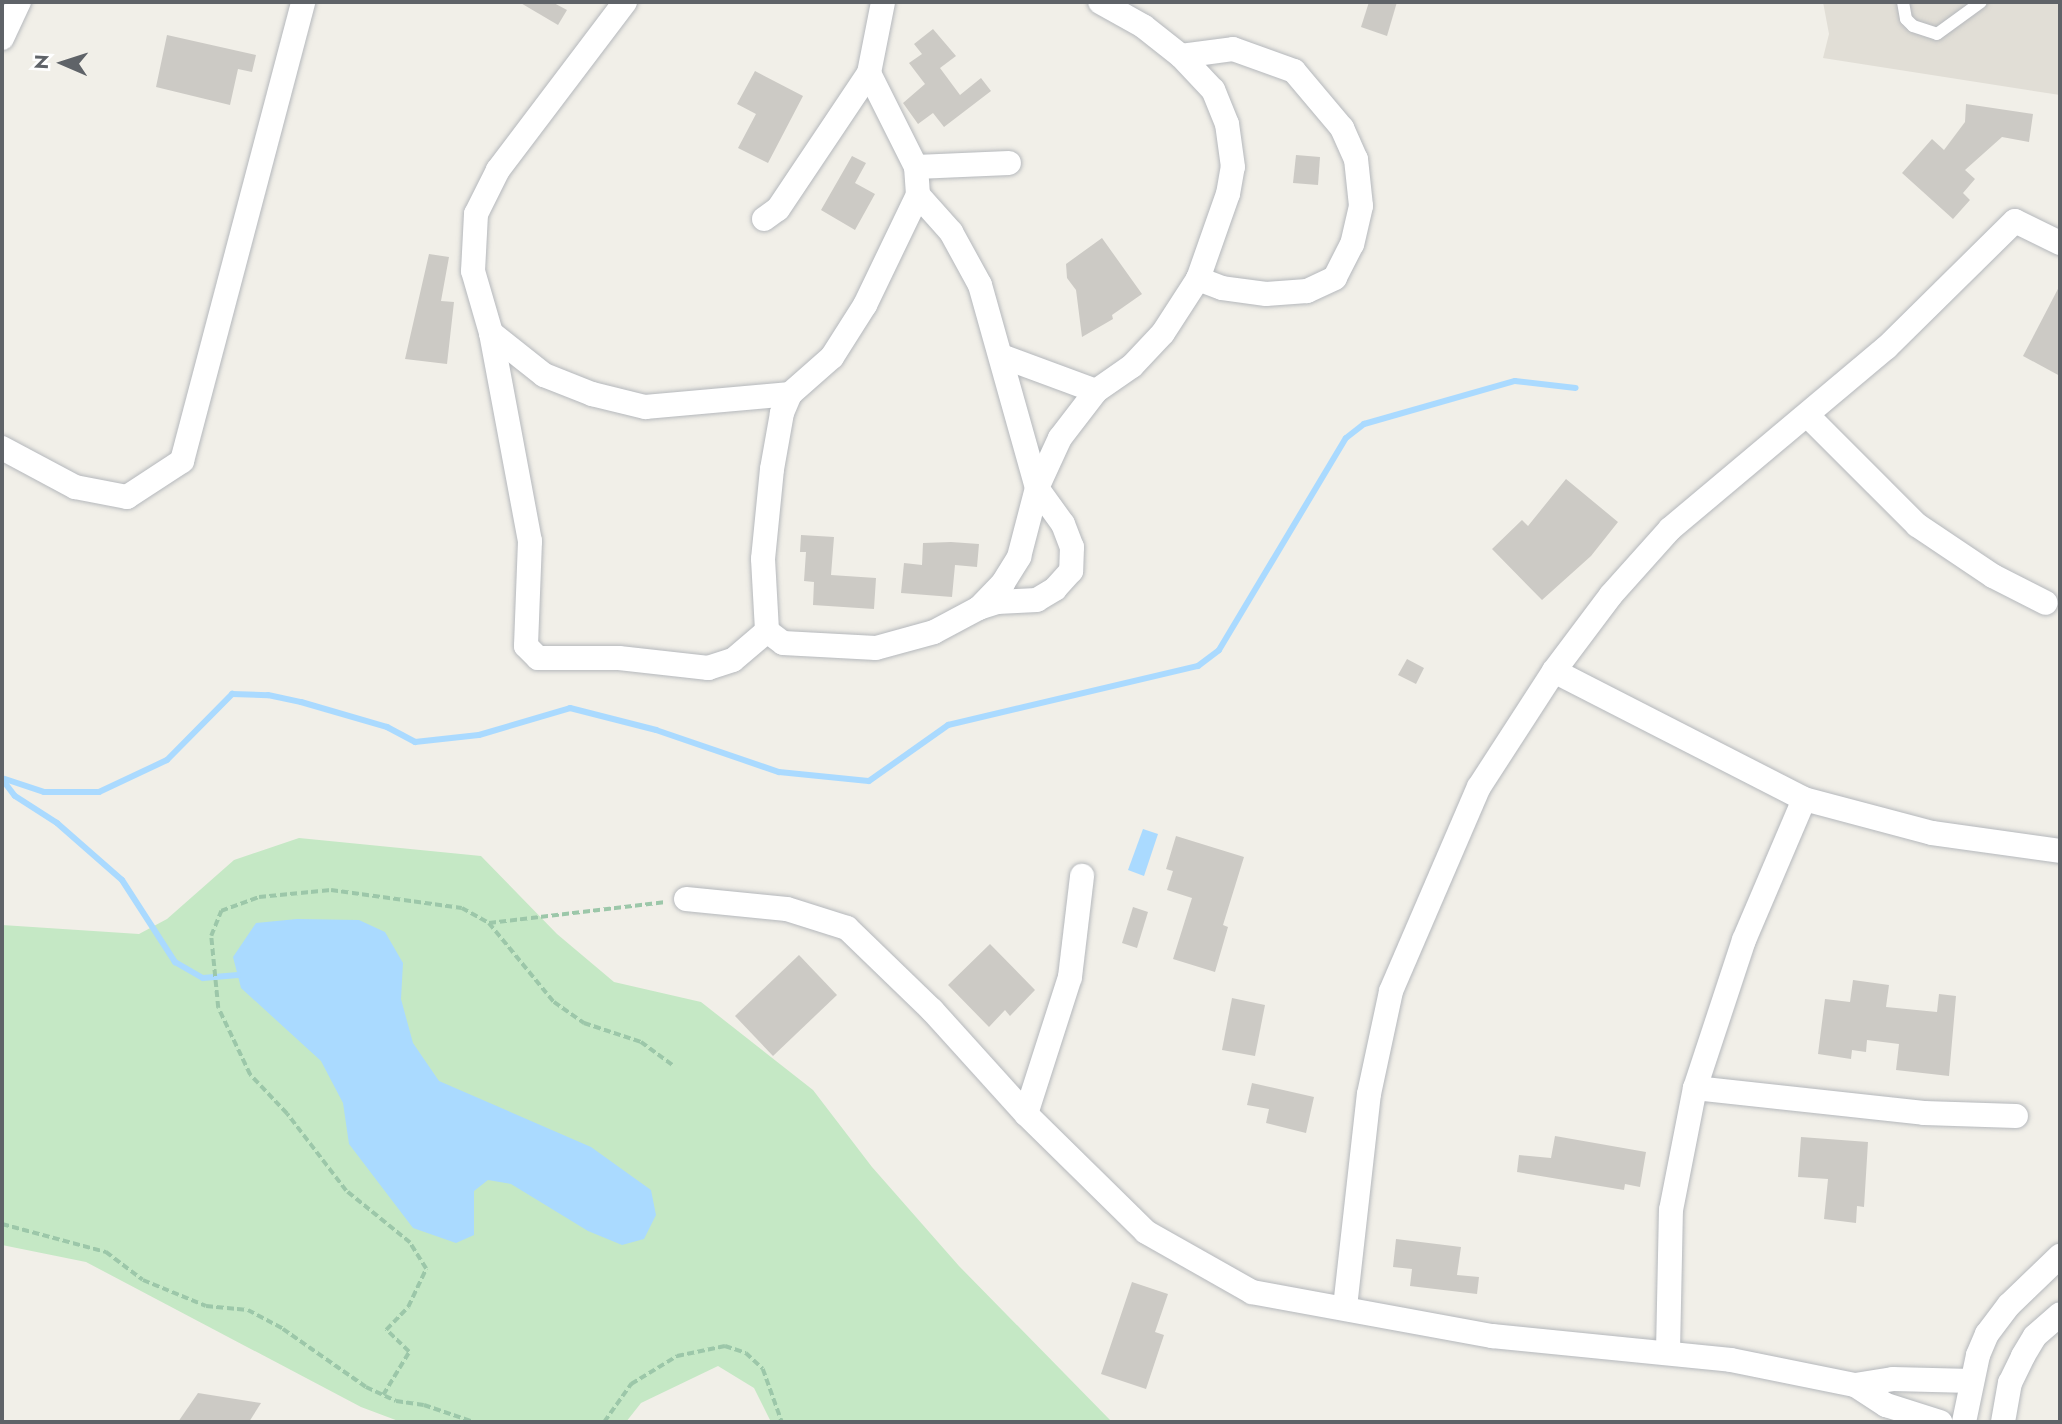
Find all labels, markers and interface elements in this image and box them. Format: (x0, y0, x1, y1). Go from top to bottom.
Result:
north arrow (28, 28, 98, 98)
text: N (28, 54, 55, 70)

